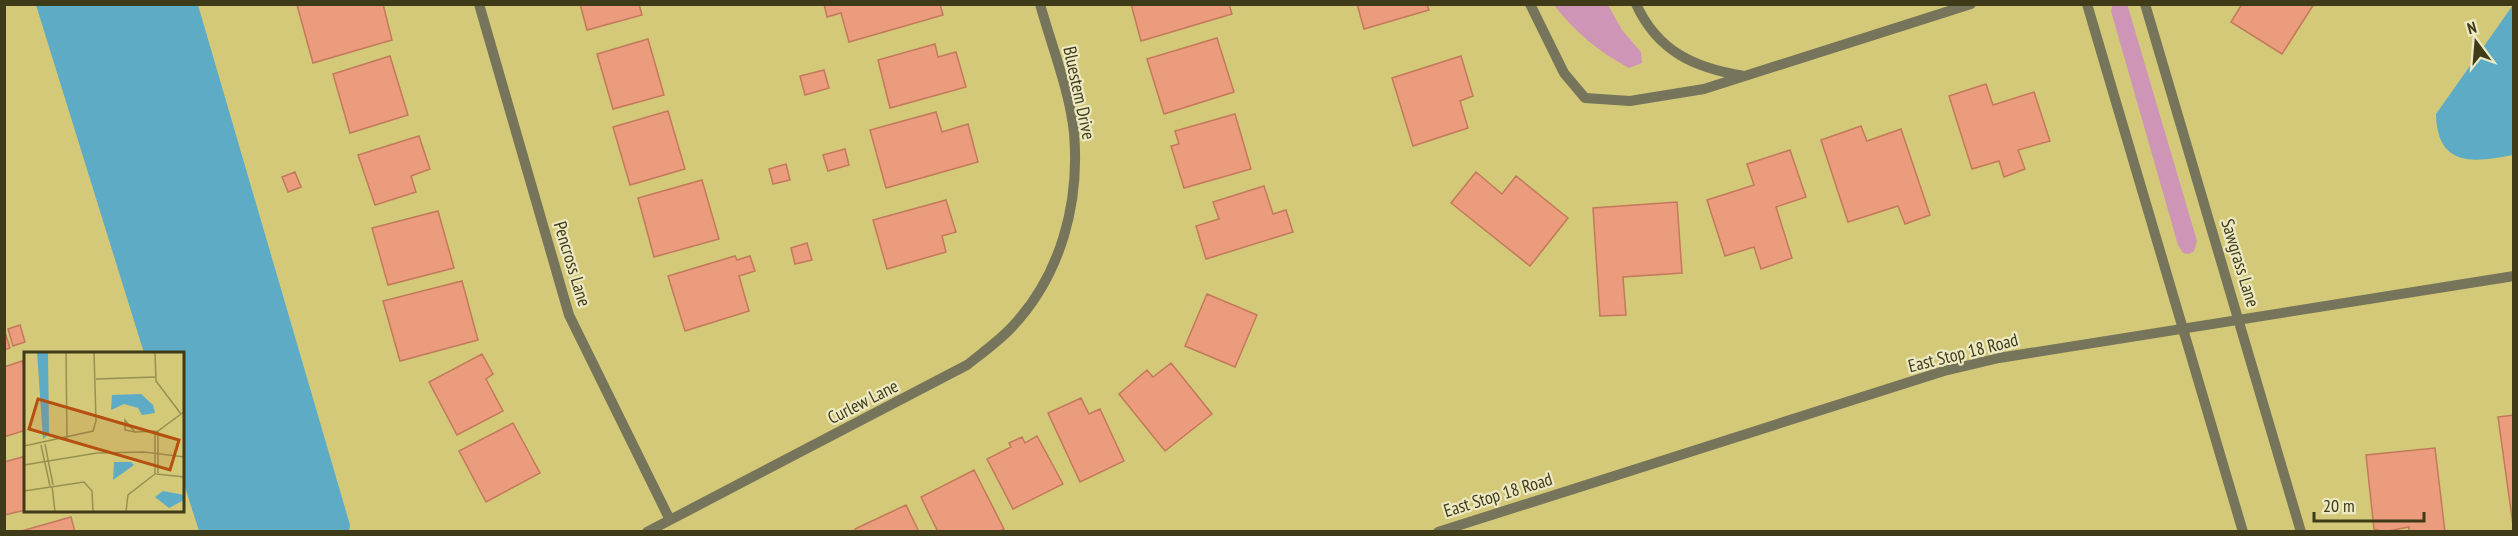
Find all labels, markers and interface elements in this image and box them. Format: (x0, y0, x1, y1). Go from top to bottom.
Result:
north arrow (2446, 12, 2506, 72)
text: N (2465, 17, 2479, 38)
street label: Bluestem Drive (1058, 44, 1101, 141)
street label: Sawgrass Lane (2216, 216, 2265, 310)
street label: Pencross Lane (549, 219, 596, 309)
street label: East Stop 18 Road (1906, 328, 2020, 377)
inset map (24, 352, 184, 512)
street label: Curlew Lane (824, 374, 902, 429)
street label: East Stop 18 Road (1441, 467, 1555, 522)
scale bar (2314, 485, 2424, 523)
text: 20 m (2323, 494, 2355, 517)

